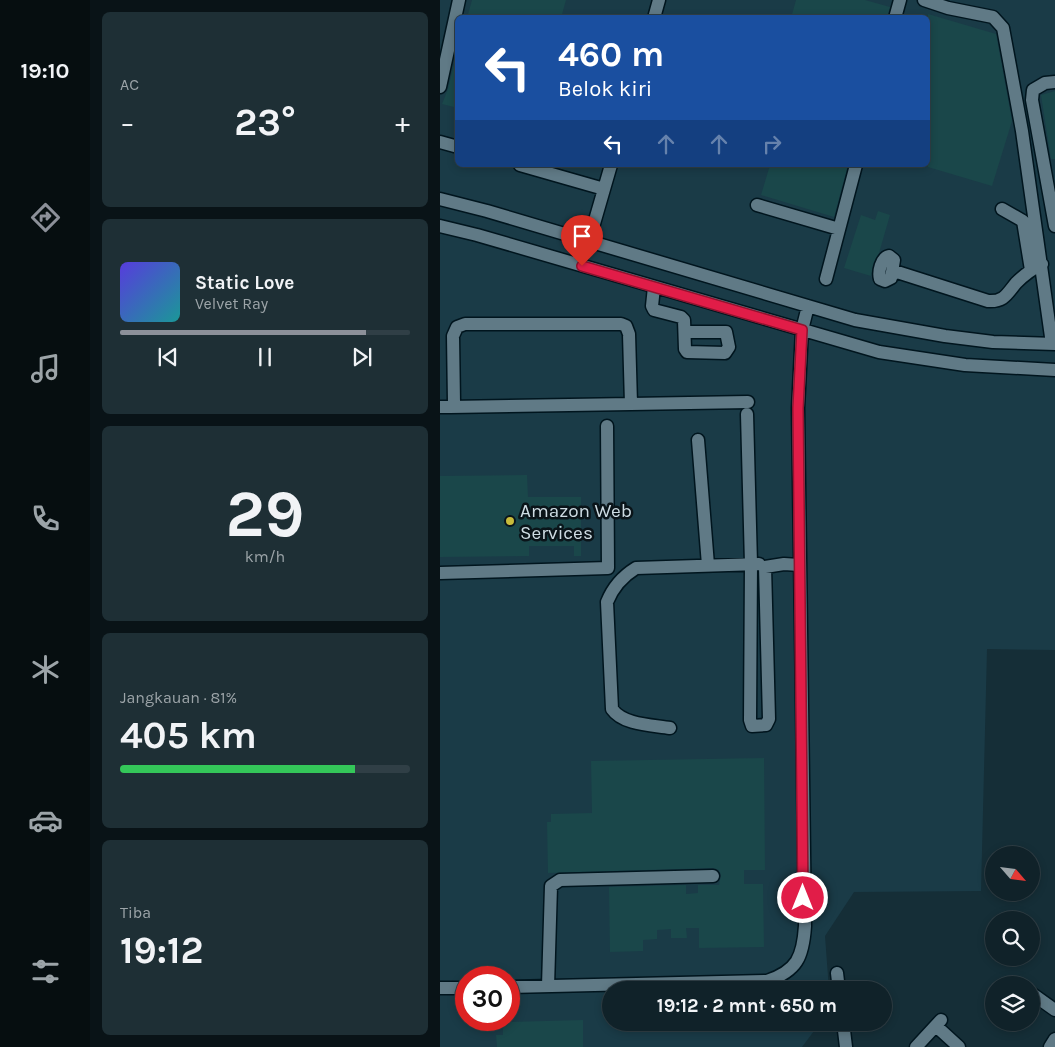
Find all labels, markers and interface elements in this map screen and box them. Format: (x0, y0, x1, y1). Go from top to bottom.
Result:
text: 460 m (558, 34, 664, 75)
icon: left (475, 35, 540, 100)
text: 19:10 (21, 58, 69, 84)
text: AC (120, 75, 139, 94)
text: Belok kiri (558, 76, 652, 102)
text: 23° (234, 100, 296, 145)
text: − (120, 106, 135, 139)
text: + (395, 106, 410, 139)
icon: left (599, 130, 627, 158)
icon: ahead (652, 130, 680, 158)
icon: ahead (705, 130, 733, 158)
icon: right (758, 130, 786, 158)
icon: directions (28, 200, 63, 235)
pin (561, 215, 603, 266)
icon: arrive (568, 222, 596, 250)
text: Static Love (195, 272, 294, 294)
text: Velvet Ray (195, 294, 268, 313)
icon: previous (154, 343, 182, 371)
icon: pause (251, 343, 279, 371)
icon: next (348, 343, 376, 371)
icon: music (28, 351, 63, 386)
text: 29 (226, 476, 304, 552)
place label: Amazon Web Services (520, 500, 632, 544)
icon: phone (28, 501, 63, 536)
marker: Amazon Web Services (504, 515, 516, 527)
text: km/h (245, 547, 285, 566)
icon: climate (28, 652, 63, 687)
text: Jangkauan · 81% (120, 688, 237, 707)
text: 405 km (120, 713, 257, 758)
icon: car (28, 803, 63, 838)
north arrow (985, 846, 1040, 901)
map controls (985, 846, 1040, 1031)
position arrow (776, 871, 828, 923)
text: Tiba (120, 903, 151, 922)
button: search (985, 911, 1040, 966)
text: 19:12 (120, 928, 204, 973)
icon: filters (28, 954, 63, 989)
speed limit sign: 30 (455, 966, 520, 1031)
button: layers (985, 976, 1040, 1031)
text: 19:12 · 2 mnt · 650 m (657, 995, 837, 1017)

